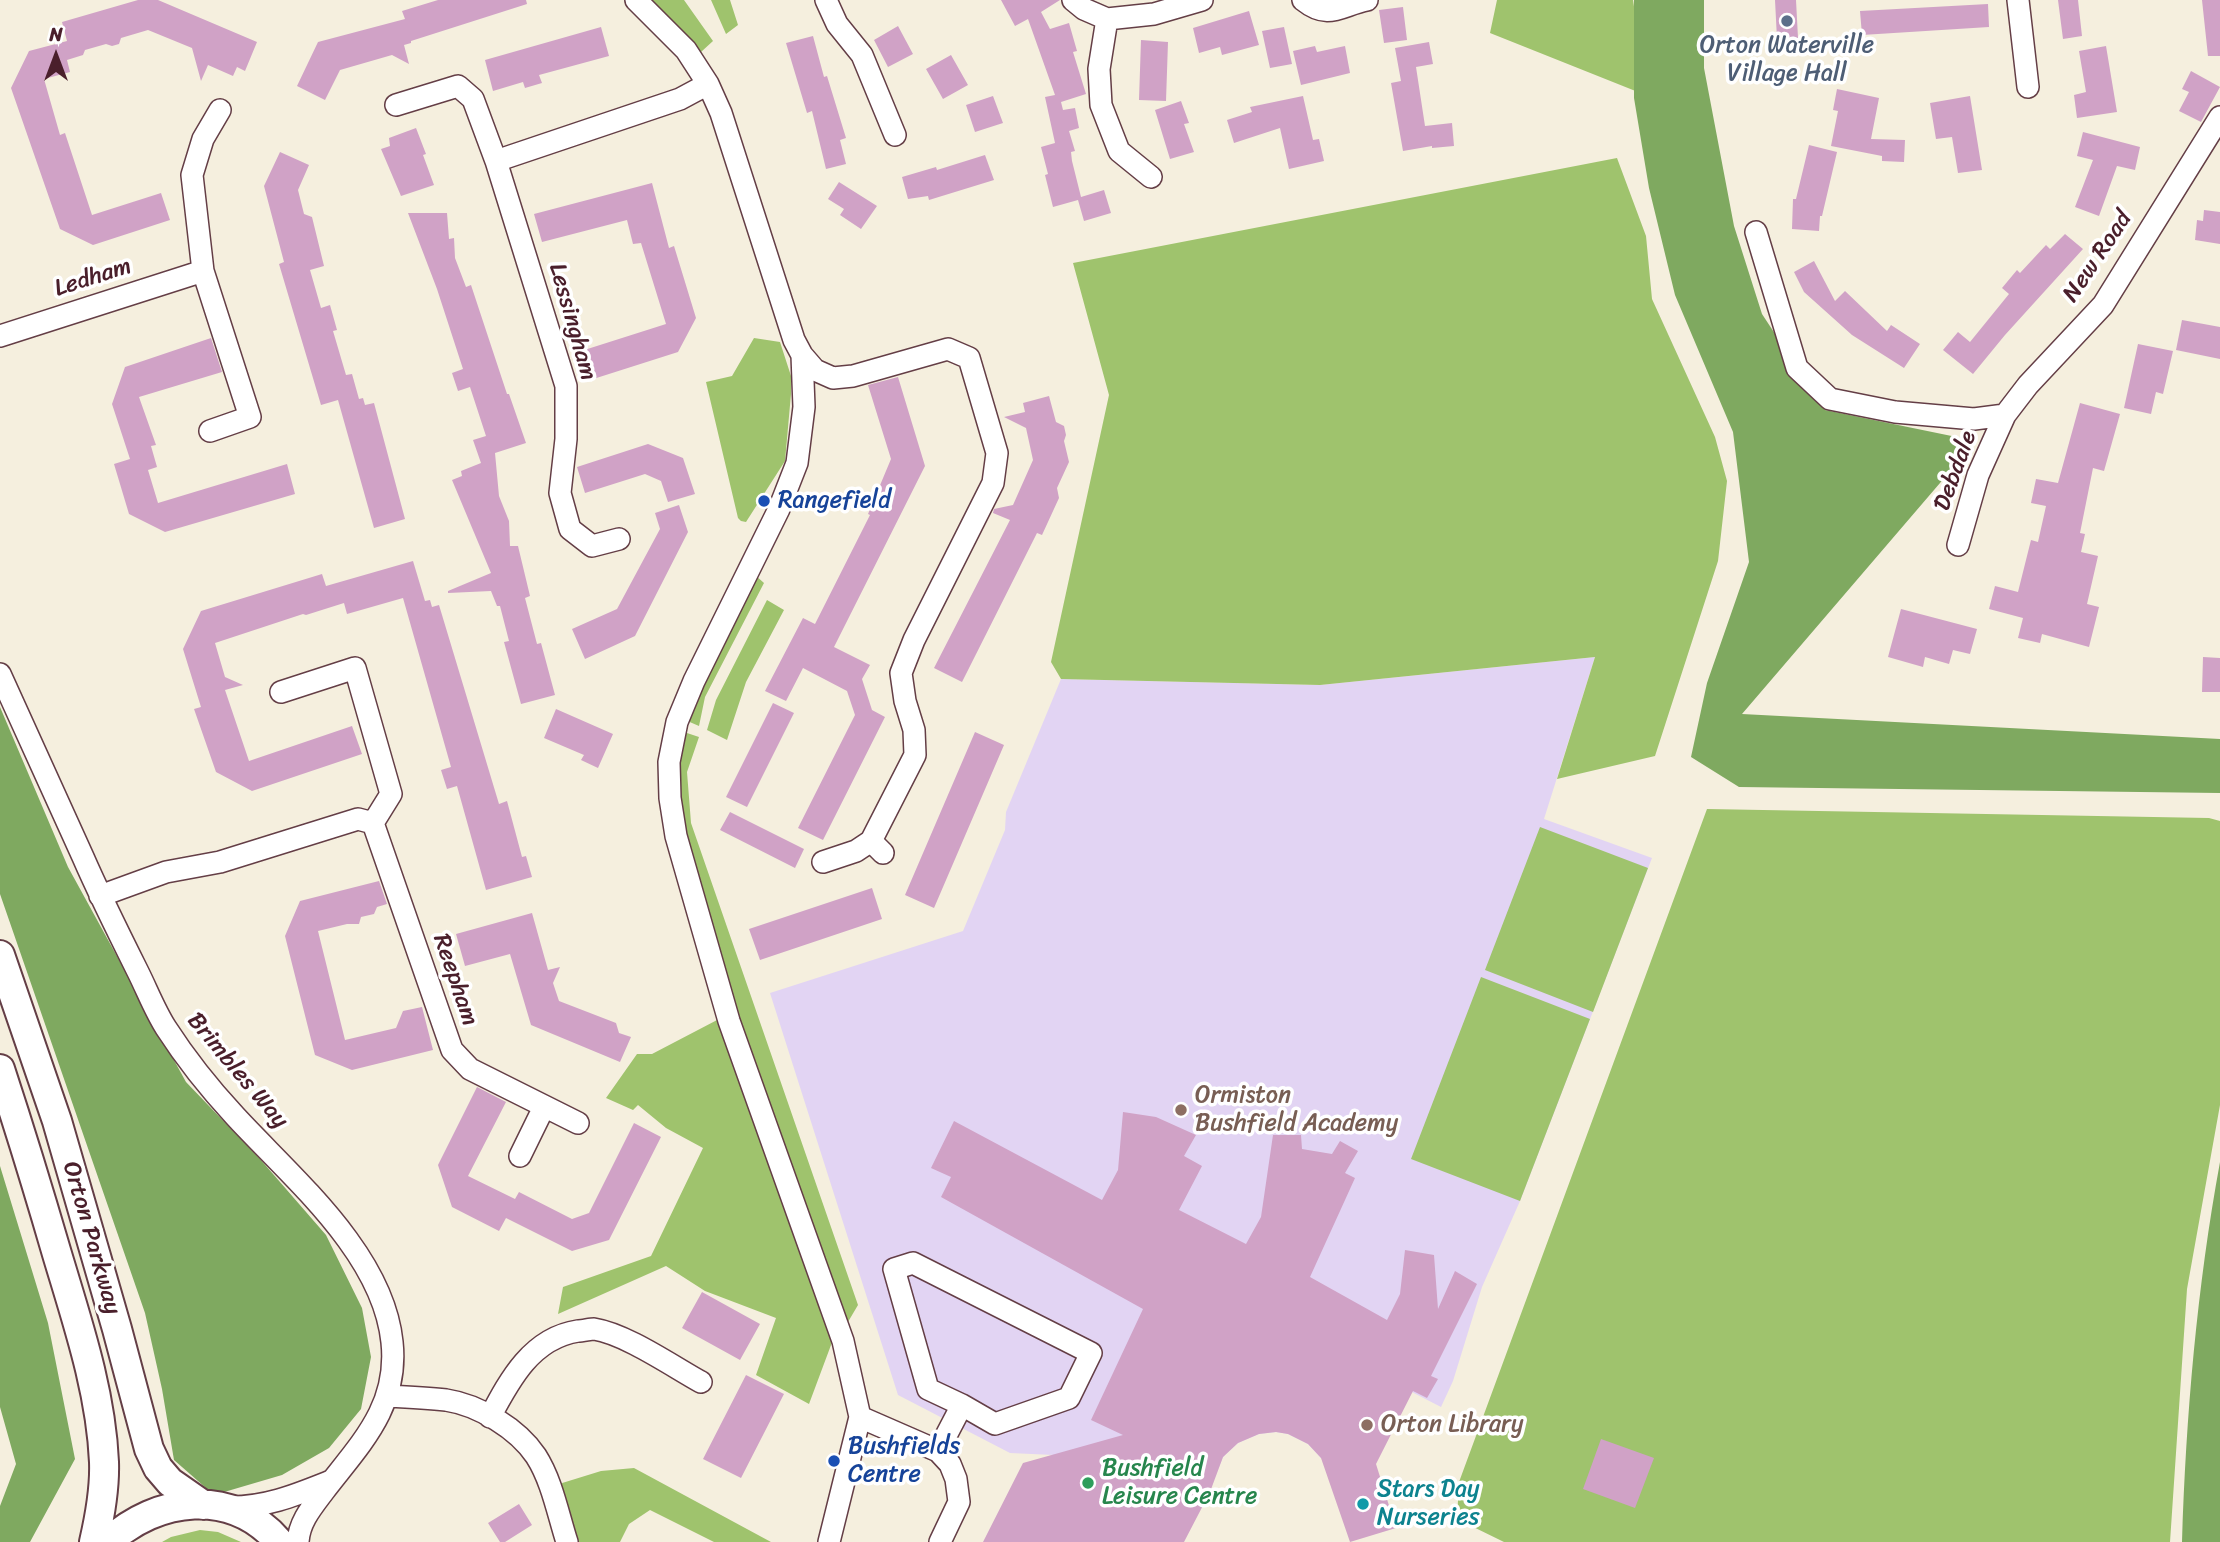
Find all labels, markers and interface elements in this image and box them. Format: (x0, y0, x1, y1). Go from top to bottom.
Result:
marker: Orton Waterville Village Hall (1779, 13, 1795, 29)
text: N (49, 18, 63, 51)
north arrow (21, 21, 91, 91)
place label: Orton Waterville Village Hall (1700, 32, 1874, 88)
street label: New Road (2057, 206, 2139, 308)
street label: Ledham (51, 252, 135, 304)
street label: Lessingham (542, 260, 602, 384)
street label: Debdale (1928, 427, 1984, 515)
place label: Rangefield (778, 487, 891, 515)
marker: Rangefield (756, 493, 772, 509)
street label: Reepham (426, 930, 484, 1030)
street label: Brimbles Way (180, 1007, 294, 1135)
place label: Ormiston Bushfield Academy (1195, 1082, 1398, 1138)
marker: Ormiston Bushfield Academy (1173, 1102, 1189, 1118)
street label: Orton Parkway (55, 1158, 127, 1318)
place label: Orton Library (1381, 1411, 1523, 1439)
marker: Orton Library (1359, 1417, 1375, 1433)
place label: Bushfields Centre (848, 1433, 960, 1489)
marker: Bushfields Centre (826, 1453, 842, 1469)
place label: Bushfield Leisure Centre (1102, 1455, 1257, 1511)
marker: Bushfield Leisure Centre (1080, 1475, 1096, 1491)
place label: Stars Day Nurseries (1377, 1476, 1480, 1532)
marker: Stars Day Nurseries (1355, 1496, 1371, 1512)

